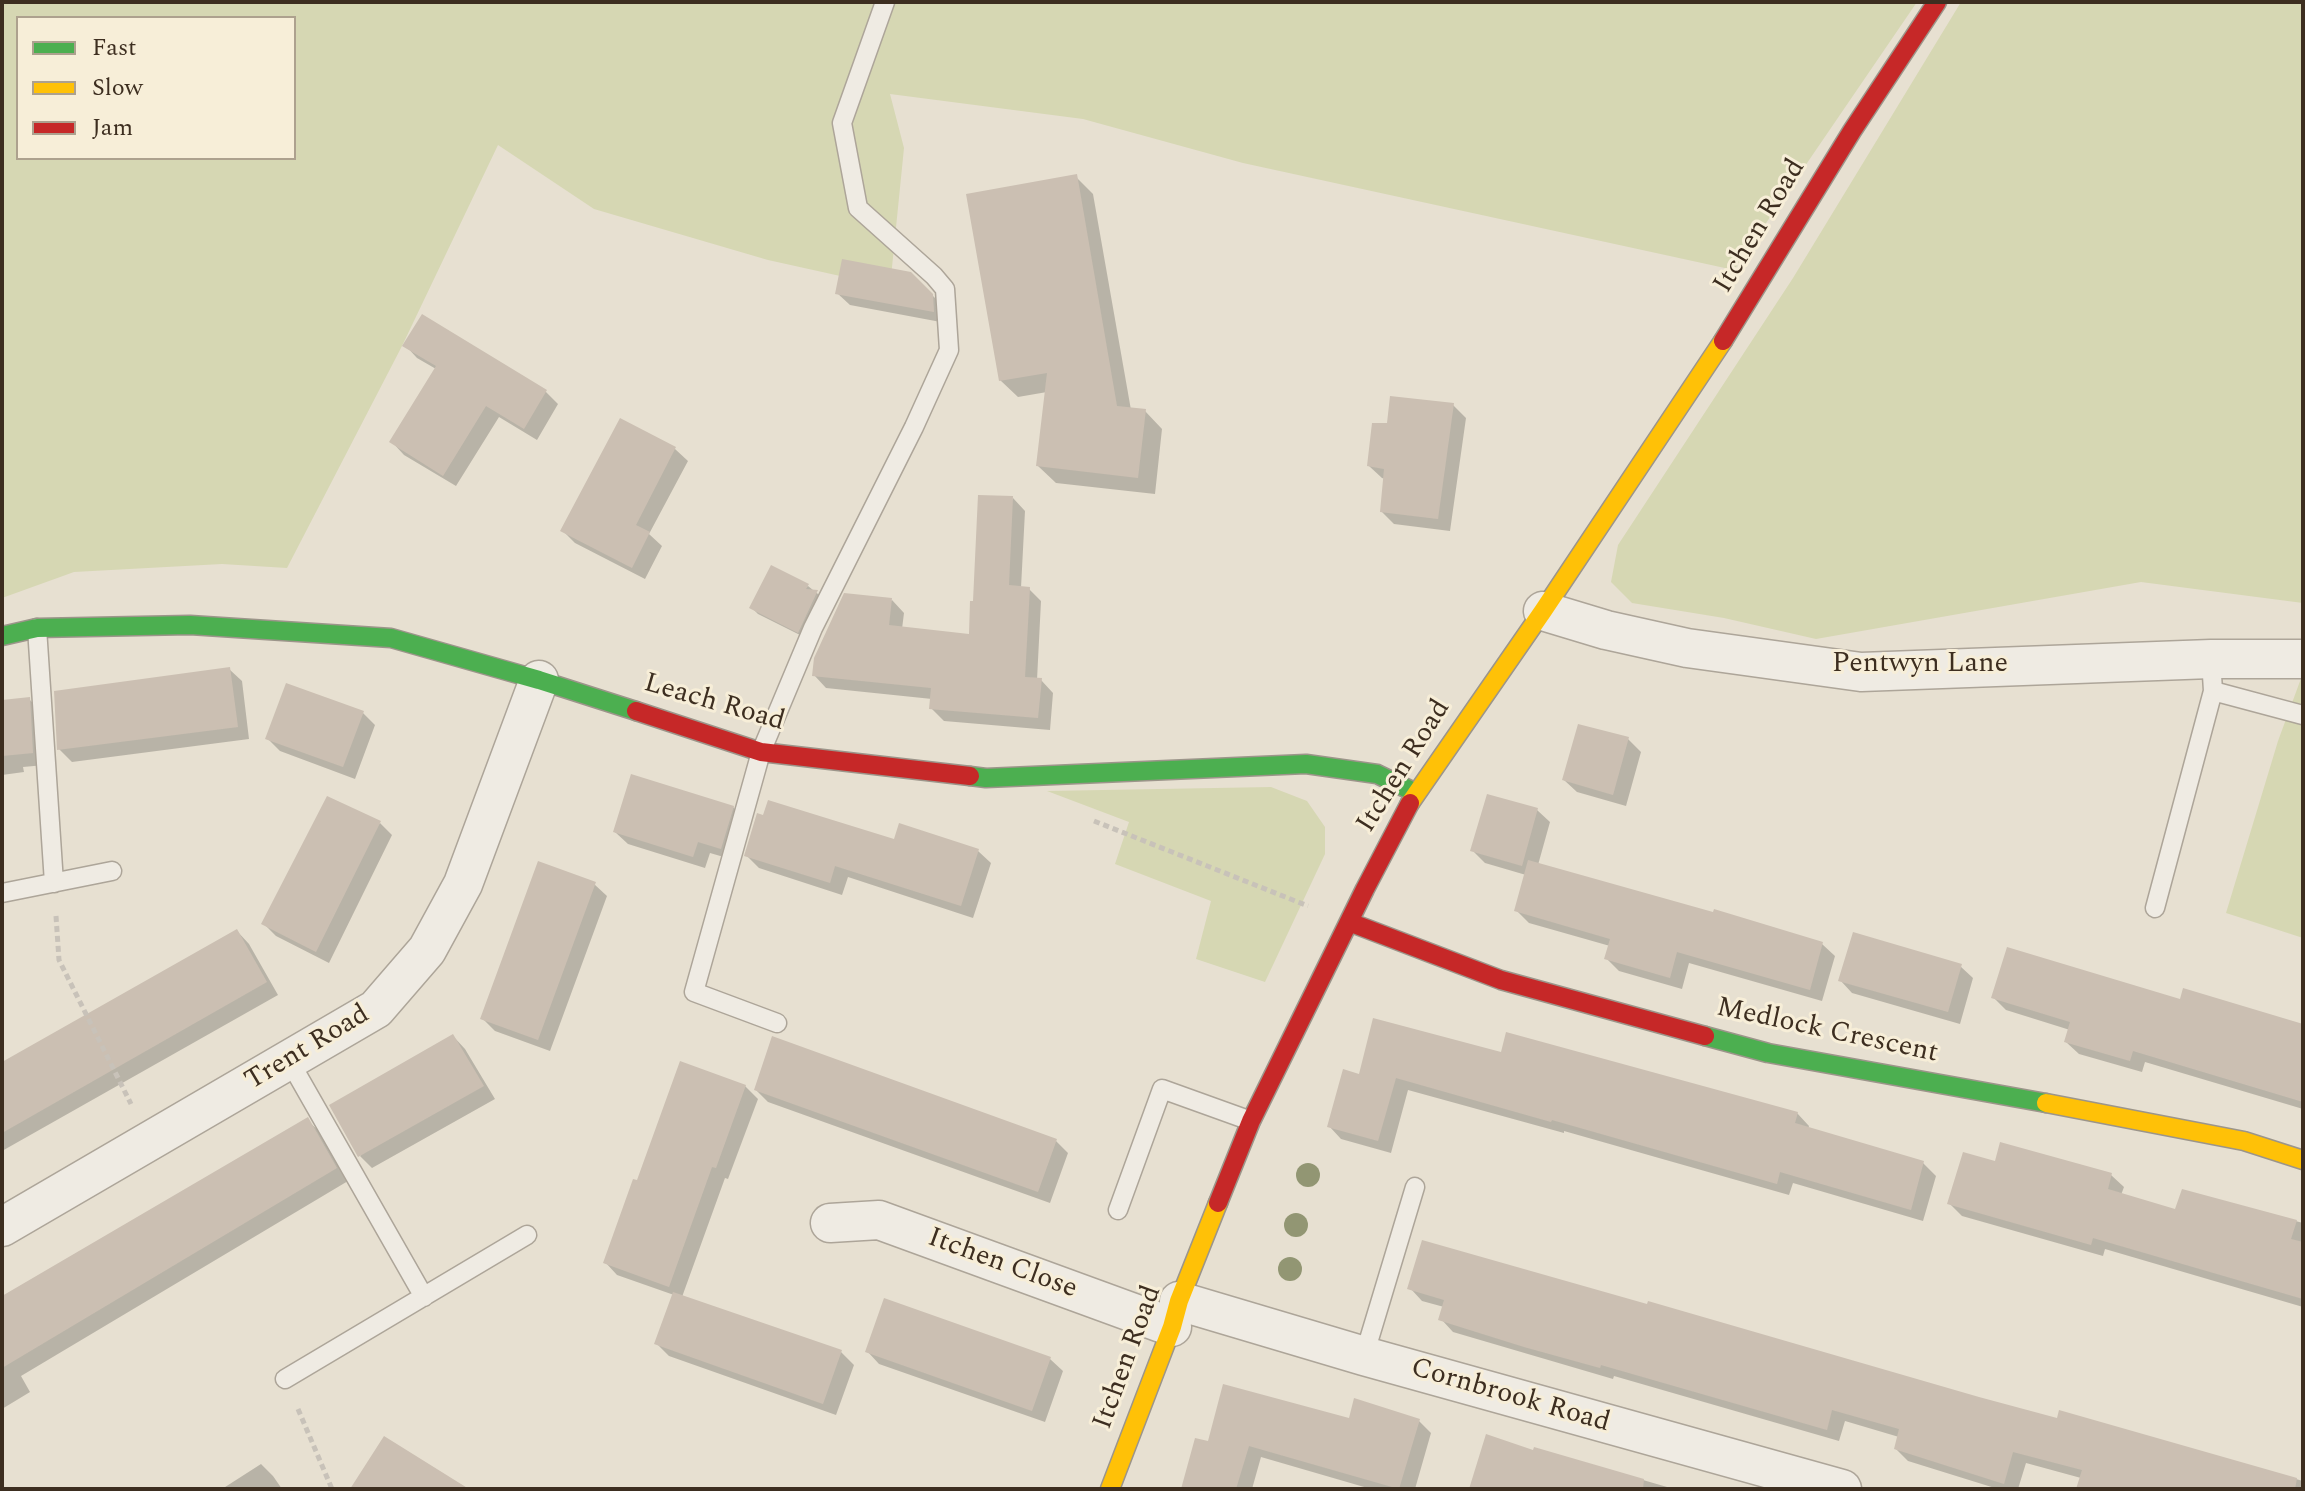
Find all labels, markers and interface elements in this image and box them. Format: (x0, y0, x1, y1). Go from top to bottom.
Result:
legend (16, 16, 296, 160)
text: Fast (92, 30, 137, 66)
text: Slow (92, 70, 143, 106)
text: Jam (92, 110, 133, 146)
street label: Itchen Road (1708, 154, 1814, 300)
street label: Pentwyn Lane (1832, 649, 2008, 683)
street label: Leach Road (640, 668, 788, 740)
street label: Itchen Road (1351, 694, 1459, 840)
street label: Medlock Crescent (1713, 992, 1941, 1072)
street label: Trent Road (240, 999, 376, 1099)
street label: Itchen Close (923, 1222, 1081, 1308)
street label: Itchen Road (1087, 1282, 1171, 1434)
street label: Cornbrook Road (1407, 1353, 1613, 1441)

